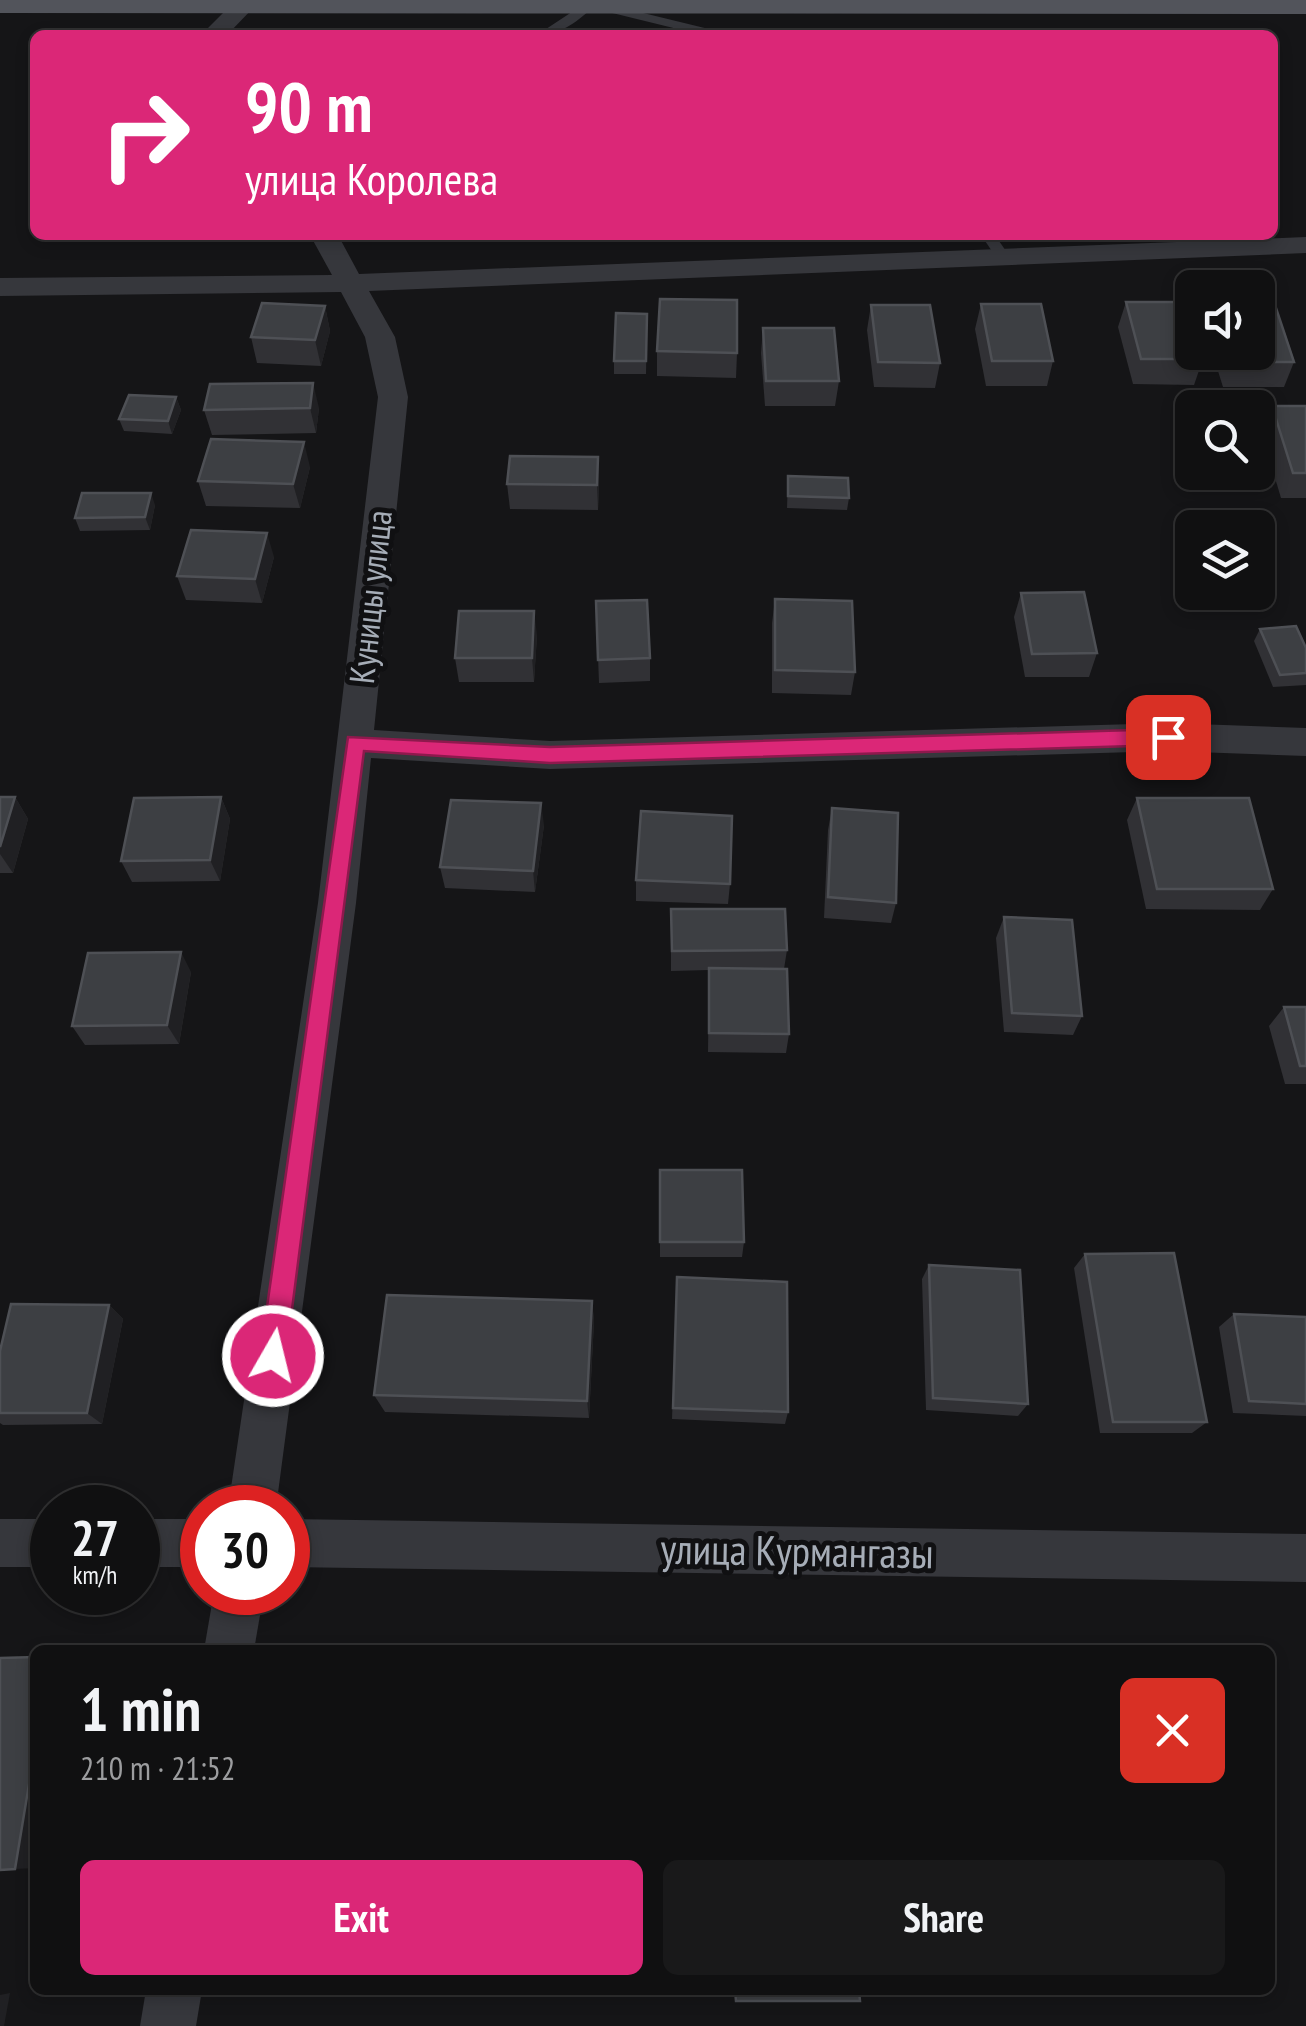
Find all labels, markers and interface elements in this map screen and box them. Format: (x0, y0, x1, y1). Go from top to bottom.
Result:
text: 90 m (245, 61, 373, 151)
icon: right (80, 70, 210, 200)
text: улица Королева (245, 149, 498, 207)
map controls (1175, 270, 1275, 610)
button: sound (1175, 270, 1275, 370)
button: search (1175, 390, 1275, 490)
street label: Куницы улица (338, 508, 402, 686)
button: layers (1175, 510, 1275, 610)
pin (1126, 695, 1211, 780)
icon: arrive (1141, 710, 1196, 765)
position arrow (221, 1304, 325, 1408)
speed limit sign: 30 (180, 1485, 310, 1615)
text: 27 (71, 1505, 119, 1570)
street label: улица Курмангазы (660, 1521, 934, 1580)
text: km/h (73, 1559, 117, 1591)
text: 1 min (80, 1670, 201, 1748)
button: close (1120, 1678, 1225, 1783)
text: 210 m · 21:52 (80, 1747, 235, 1789)
button: Exit (80, 1860, 643, 1975)
button: Share (663, 1860, 1225, 1975)

